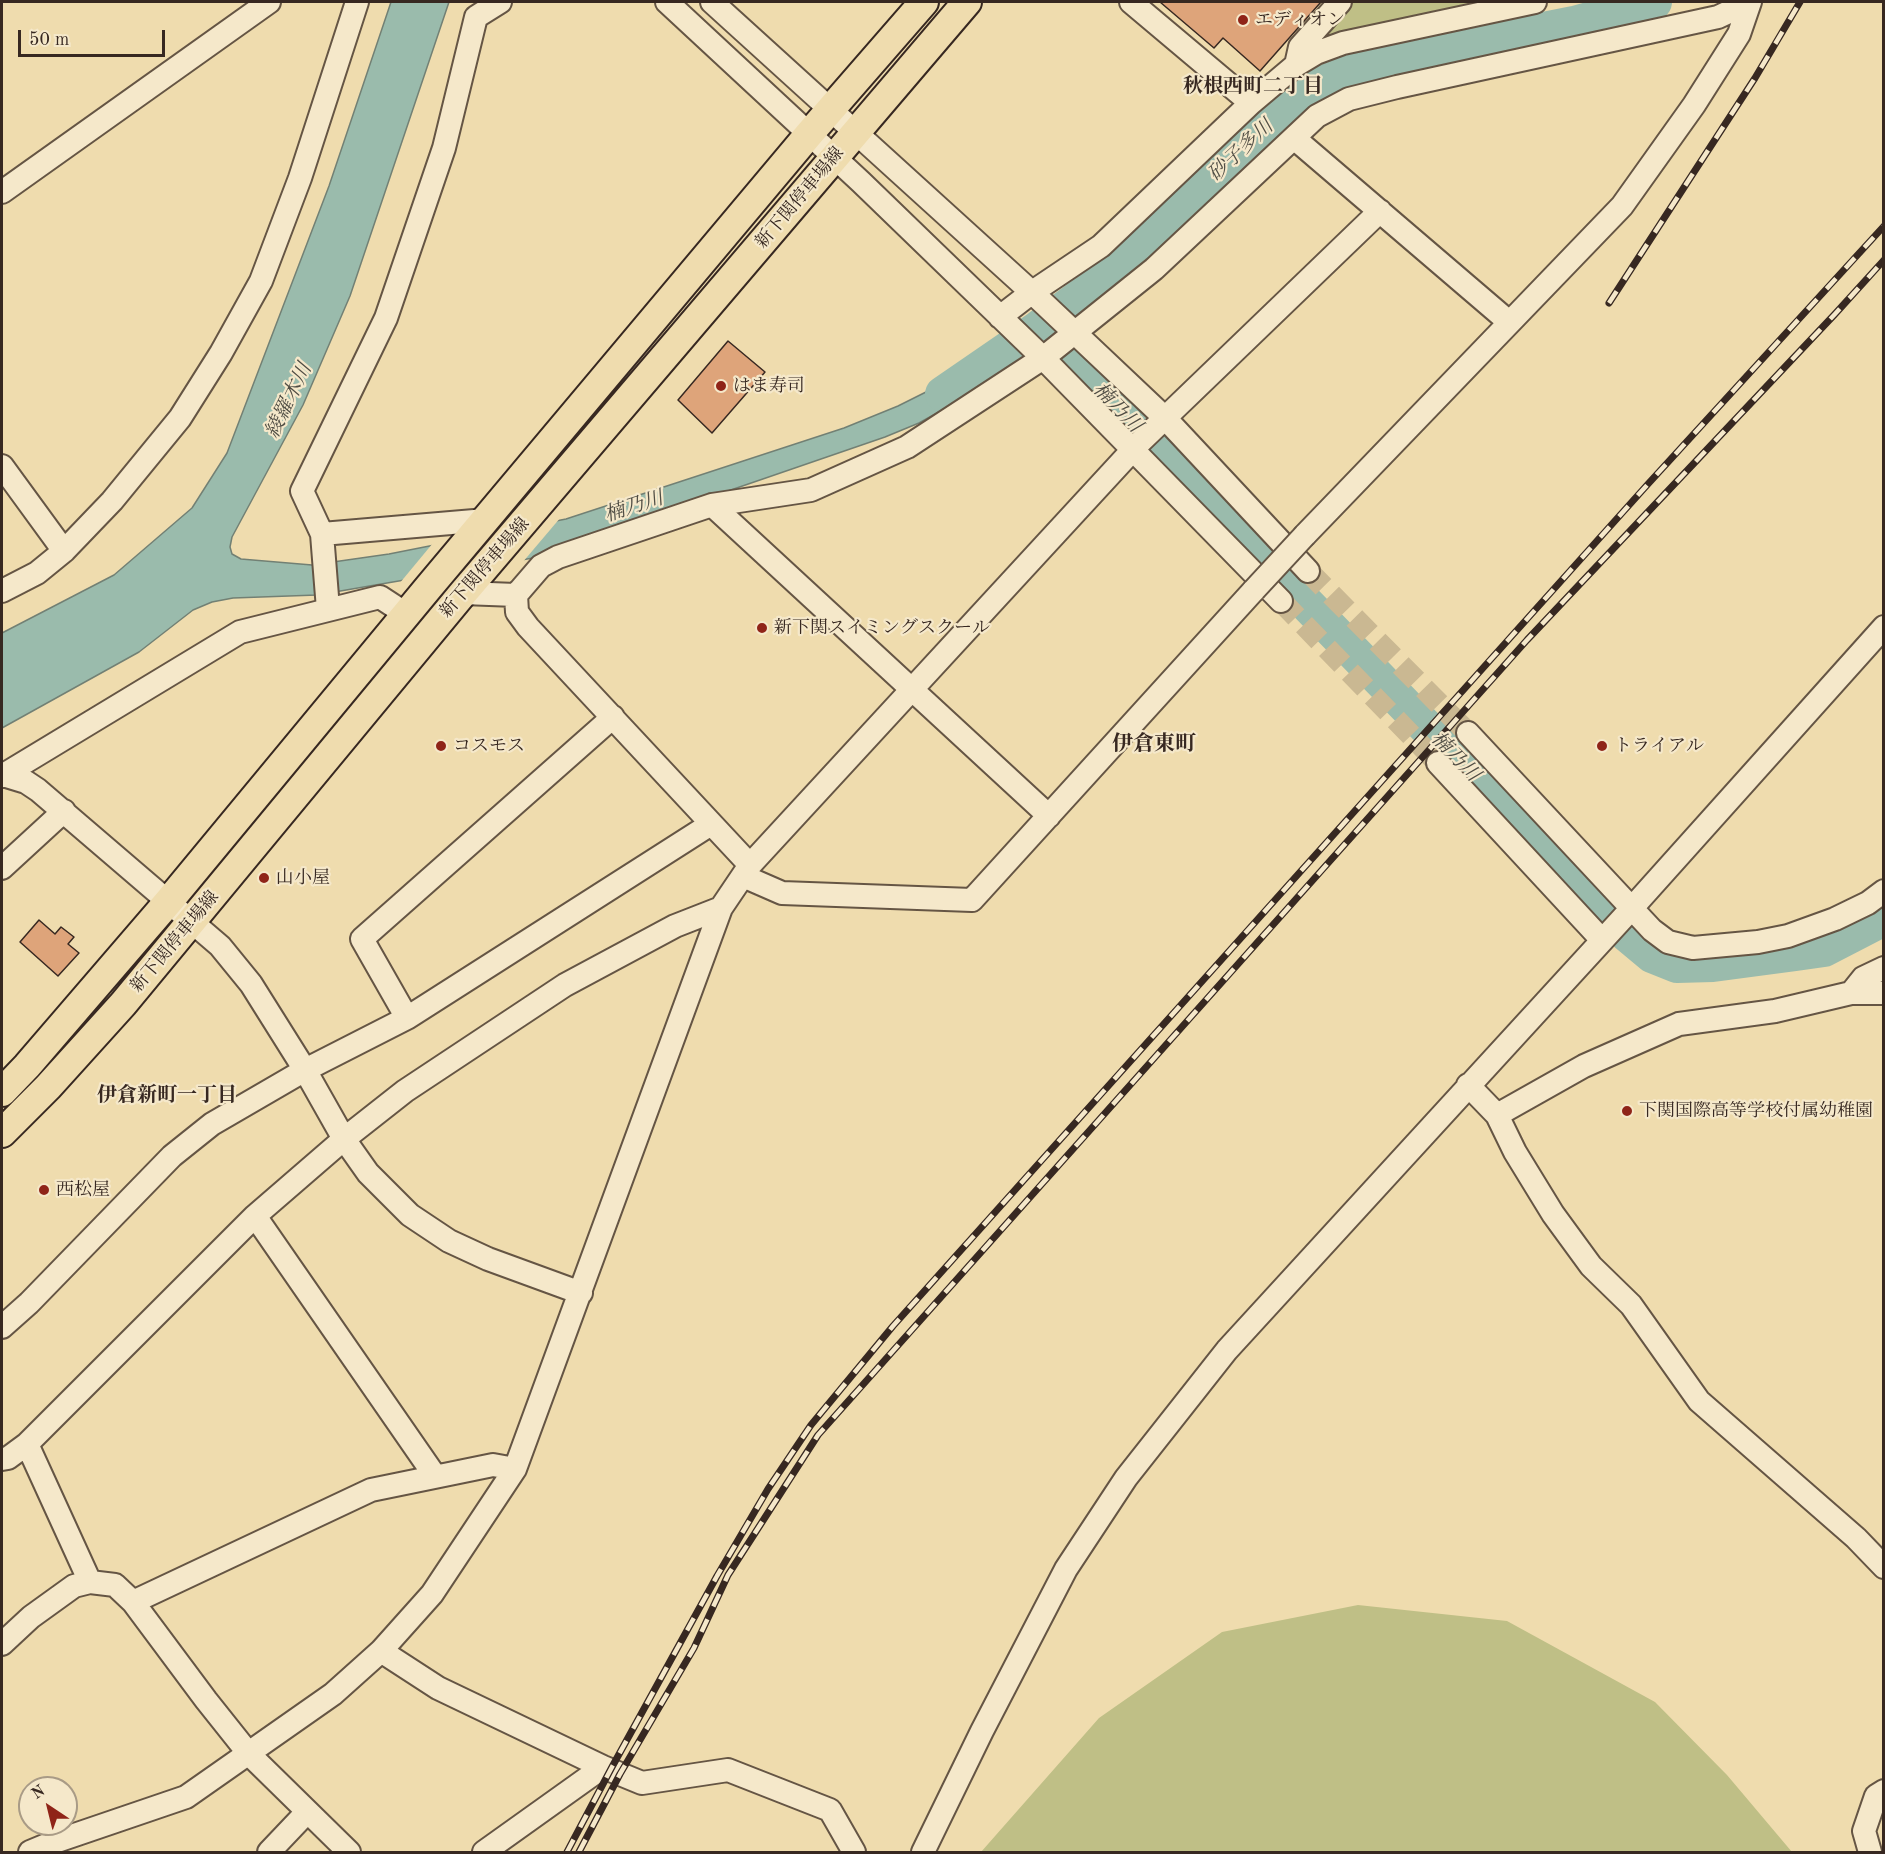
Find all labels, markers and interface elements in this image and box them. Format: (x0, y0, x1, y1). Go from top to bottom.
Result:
place label: エディオン (1255, 9, 1345, 31)
marker: エディオン (1236, 13, 1250, 27)
scale bar (21, 18, 168, 56)
text: 50 m (29, 31, 69, 49)
district label: 秋根西町二丁目 (1183, 75, 1323, 99)
water label: 砂子多川 (1204, 115, 1278, 187)
street label: 新下関停車場線 (751, 143, 849, 253)
water label: 綾羅木川 (261, 360, 317, 442)
place label: はま寿司 (733, 375, 805, 397)
water label: 楠乃川 (1088, 378, 1146, 438)
marker: はま寿司 (714, 379, 728, 393)
water label: 楠乃川 (602, 486, 666, 528)
street label: 新下関停車場線 (436, 513, 534, 623)
place label: 新下関スイミングスクール (774, 617, 990, 639)
marker: 新下関スイミングスクール (755, 621, 769, 635)
water label: 楠乃川 (1426, 727, 1484, 787)
district label: 伊倉東町 (1112, 731, 1196, 757)
place label: コスモス (453, 735, 525, 757)
place label: トライアル (1614, 735, 1704, 757)
marker: コスモス (434, 739, 448, 753)
marker: トライアル (1595, 739, 1609, 753)
place label: 山小屋 (276, 867, 330, 889)
marker: 山小屋 (257, 871, 271, 885)
street label: 新下関停車場線 (126, 887, 224, 997)
district label: 伊倉新町一丁目 (97, 1084, 237, 1108)
place label: 下関国際高等学校付属幼稚園 (1639, 1100, 1873, 1122)
marker: 下関国際高等学校付属幼稚園 (1620, 1104, 1634, 1118)
place label: 西松屋 (56, 1179, 110, 1201)
marker: 西松屋 (37, 1183, 51, 1197)
north arrow (18, 1776, 78, 1836)
text: N (29, 1783, 48, 1803)

